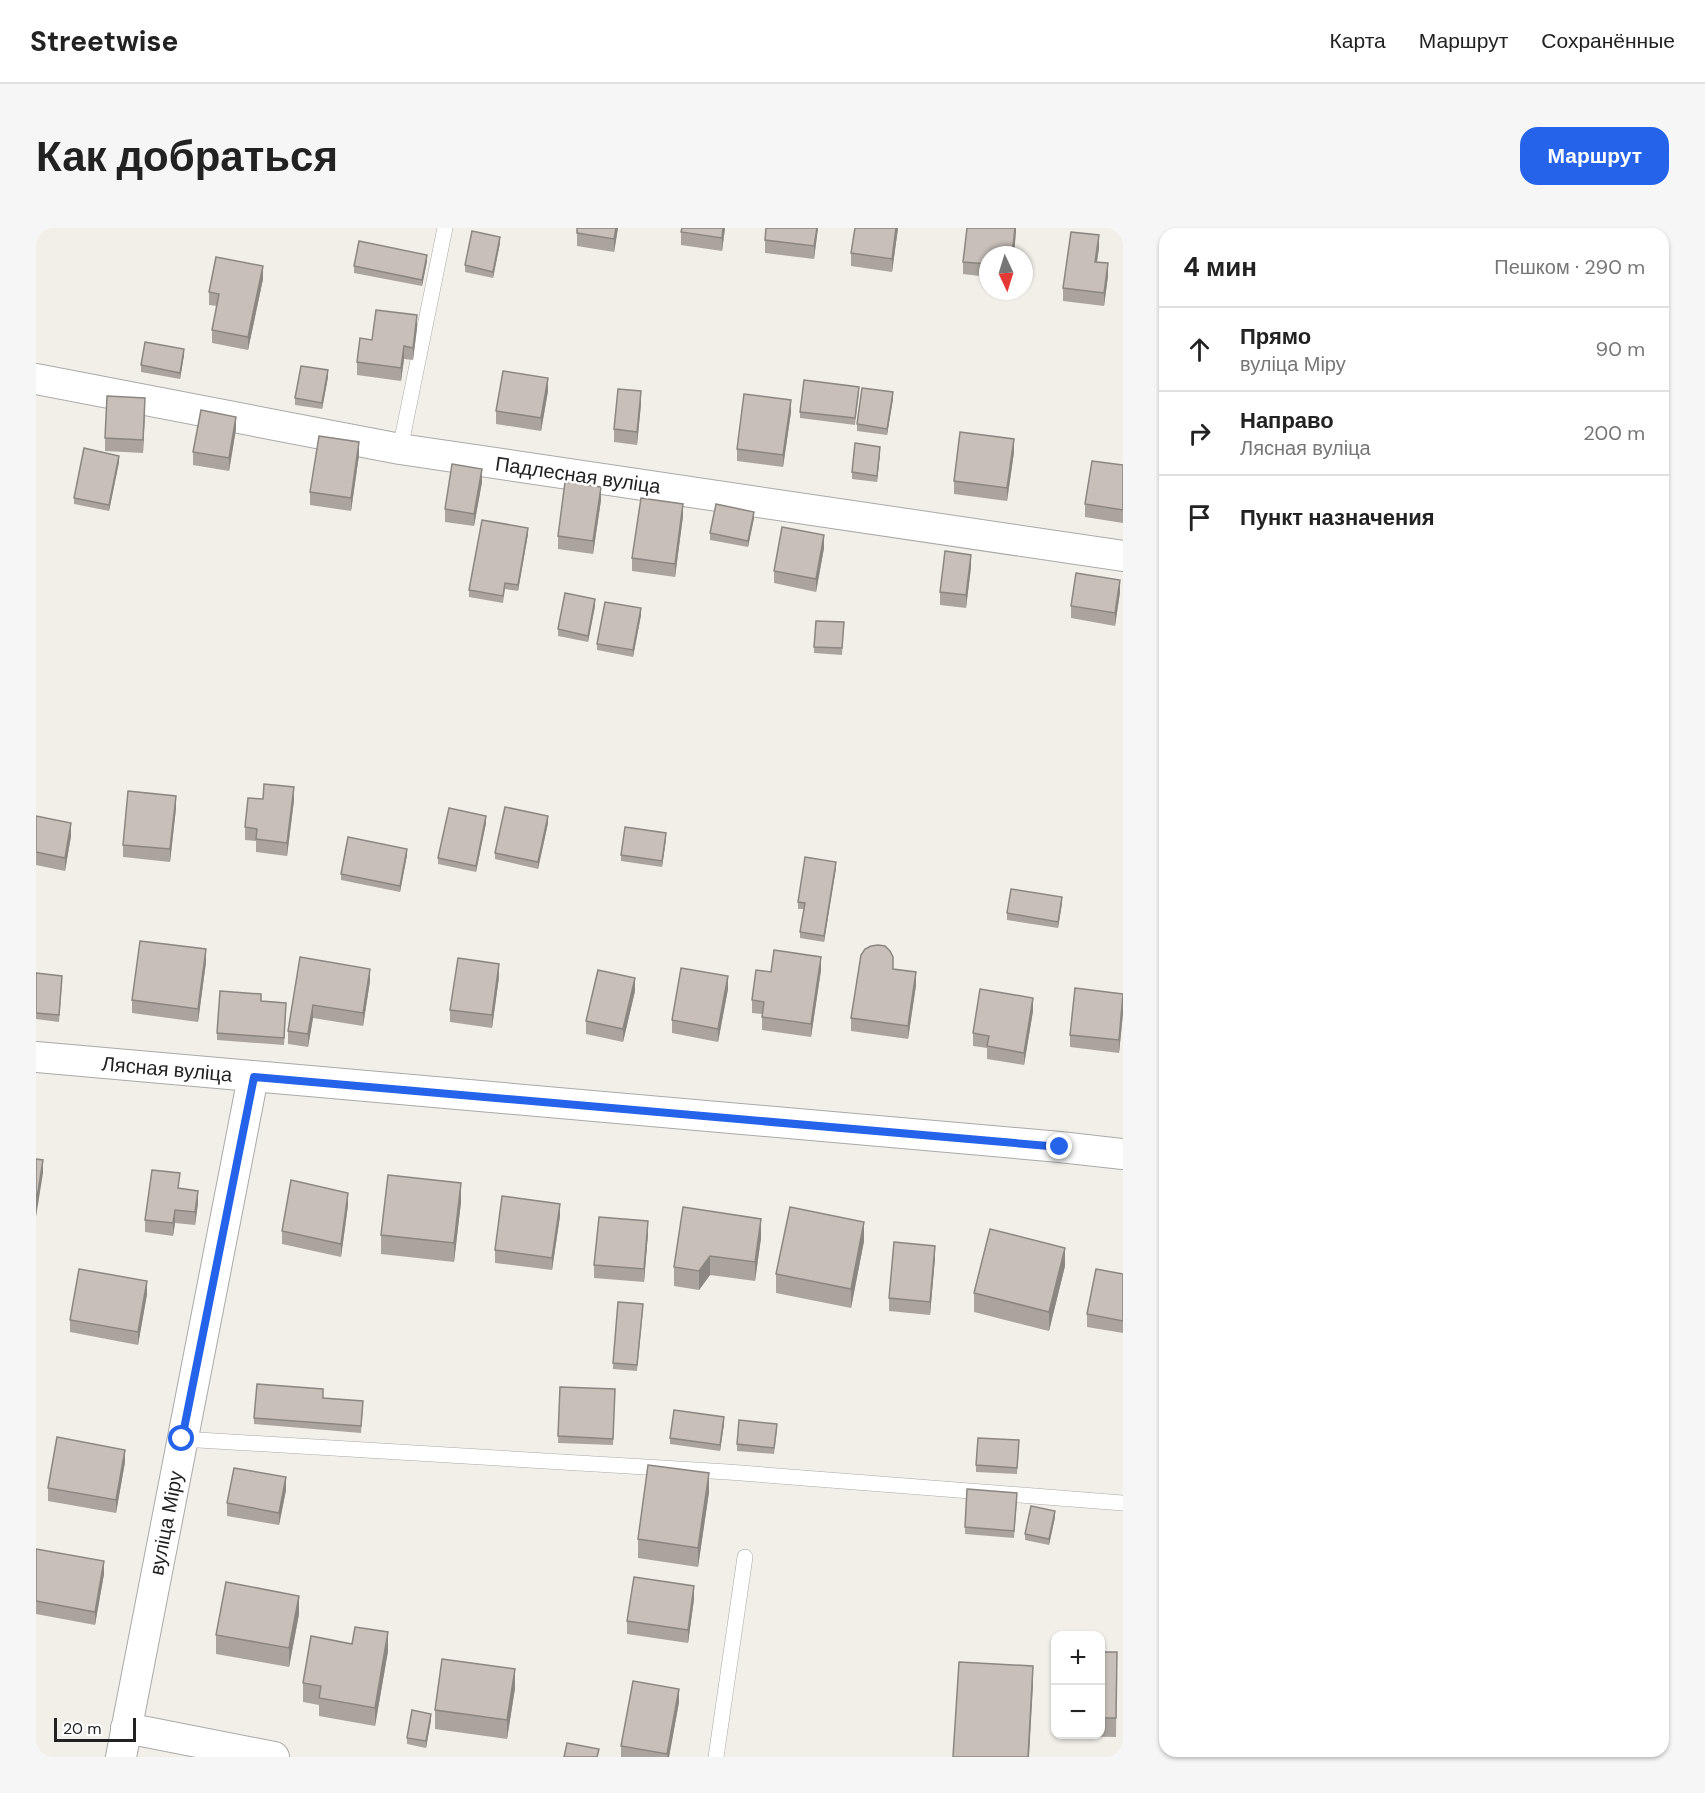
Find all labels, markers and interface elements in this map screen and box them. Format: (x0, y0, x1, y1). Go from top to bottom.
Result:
text: Streetwise (30, 23, 178, 60)
text: Карта (1330, 27, 1386, 55)
text: Маршрут (1419, 27, 1508, 55)
text: Сохранённые (1541, 27, 1675, 55)
button: Маршрут (1520, 127, 1669, 185)
text: Как добраться (36, 129, 338, 184)
north arrow (979, 246, 1033, 300)
text: 4 мин (1183, 250, 1257, 284)
text: Пешком · 290 m (1494, 254, 1645, 280)
text: Прямо (1240, 322, 1311, 351)
icon: ahead (1183, 333, 1216, 366)
text: 90 m (1596, 336, 1645, 362)
text: вуліца Міру (1240, 351, 1346, 377)
text: Направо (1240, 406, 1334, 435)
icon: right (1183, 417, 1216, 450)
text: 200 m (1583, 420, 1645, 446)
text: Лясная вуліца (1240, 435, 1371, 461)
street label: Падлесная вуліца (494, 451, 663, 500)
icon: arrive (1183, 501, 1216, 534)
text: Пункт назначения (1240, 503, 1435, 532)
street label: Лясная вуліца (101, 1050, 234, 1088)
route end (1046, 1133, 1072, 1159)
route start (168, 1425, 194, 1451)
street label: вуліца Міру (143, 1469, 189, 1577)
map controls (1051, 1631, 1105, 1739)
button: + (1051, 1631, 1105, 1685)
button: − (1051, 1685, 1105, 1739)
scale bar (54, 1715, 136, 1742)
text: 20 m (63, 1718, 102, 1739)

